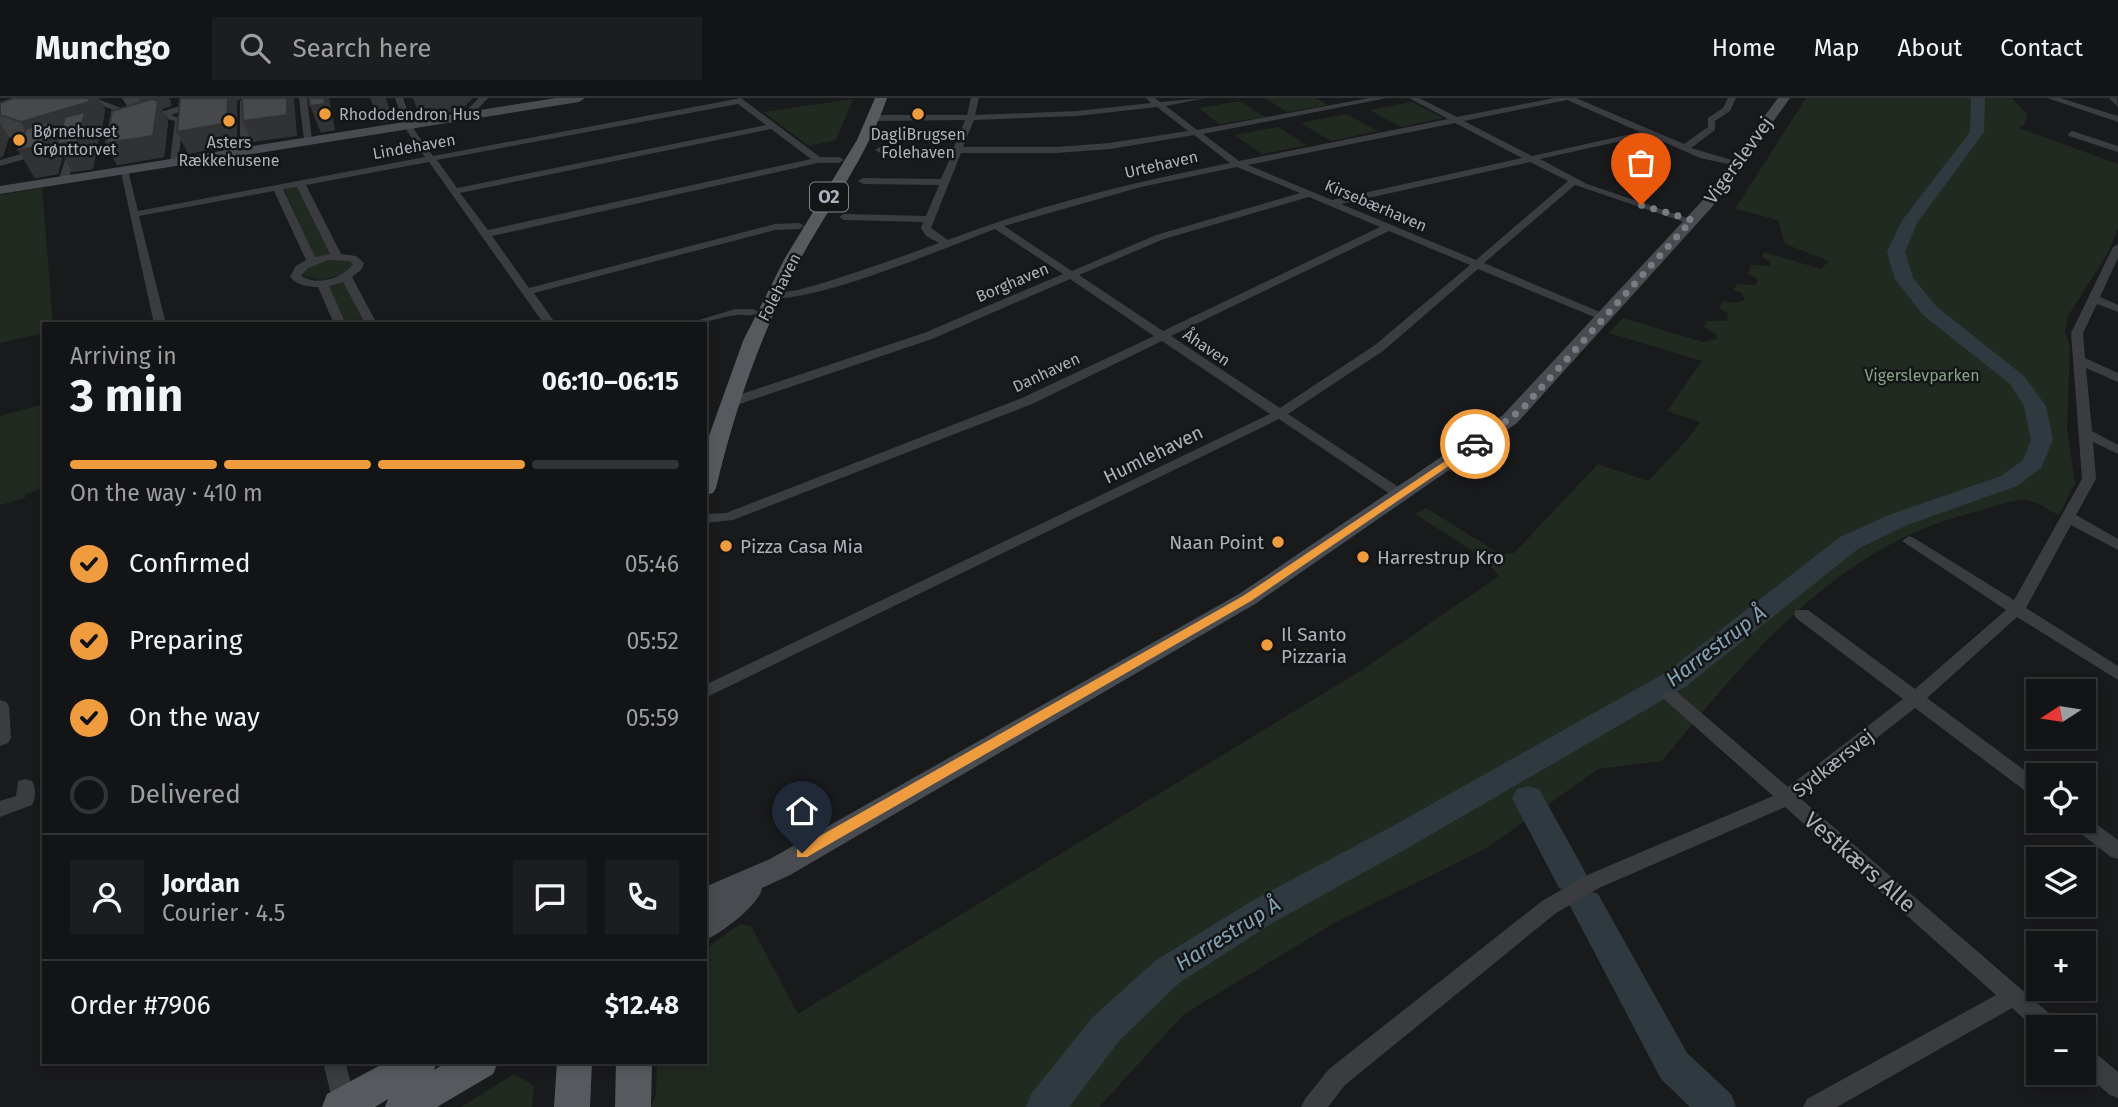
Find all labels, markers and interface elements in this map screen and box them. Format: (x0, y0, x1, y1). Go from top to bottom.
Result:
search box (212, 17, 702, 80)
text: Munchgo (35, 28, 170, 68)
icon: search (236, 29, 274, 67)
text: Search here (292, 33, 431, 64)
text: Home (1712, 34, 1776, 62)
text: Map (1814, 34, 1860, 62)
text: About (1898, 34, 1962, 62)
text: Contact (2000, 34, 2083, 62)
place label: Rhododendron Hus (339, 105, 480, 124)
marker: Rhododendron Hus (317, 106, 333, 122)
marker: DagliBrugsen Folehaven (910, 106, 926, 122)
street label: Vigerslevvej (1699, 112, 1778, 208)
marker: Asters Rækkehusene (221, 113, 237, 129)
place label: Børnehuset Grønttorvet (33, 122, 117, 159)
place label: DagliBrugsen Folehaven (870, 125, 966, 162)
street label: Lindehaven (371, 130, 457, 163)
marker: Børnehuset Grønttorvet (11, 132, 27, 148)
place label: Asters Rækkehusene (178, 133, 280, 170)
pin (1611, 133, 1671, 205)
icon: bag (1622, 144, 1660, 182)
street label: Urtehaven (1123, 147, 1200, 182)
street label: Kirsebærhaven (1322, 175, 1430, 235)
road number: O2 (810, 182, 848, 212)
street label: Folehaven (754, 250, 805, 324)
street label: Borghaven (973, 259, 1051, 306)
street label: Åhaven (1179, 324, 1235, 370)
text: Arriving in (70, 342, 177, 370)
street label: Danhaven (1010, 349, 1083, 396)
text: 06:10–06:15 (542, 366, 679, 397)
park label: Vigerslevparken (1864, 366, 1980, 385)
text: 3 min (70, 368, 183, 423)
courier (1440, 409, 1510, 479)
street label: Humlehaven (1100, 420, 1207, 488)
icon: car (1456, 425, 1494, 463)
text: On the way · 410 m (70, 479, 263, 507)
place label: Naan Point (1169, 531, 1264, 554)
marker: Naan Point (1270, 534, 1286, 550)
place label: Pizza Casa Mia (740, 535, 863, 558)
marker: Pizza Casa Mia (718, 538, 734, 554)
icon: check (70, 545, 108, 583)
place label: Harrestrup Kro (1377, 546, 1504, 569)
text: Confirmed (129, 548, 250, 579)
marker: Harrestrup Kro (1355, 549, 1371, 565)
text: 05:46 (625, 550, 679, 578)
water label: Harrestrup Å (1661, 600, 1771, 692)
icon: check (70, 622, 108, 660)
place label: Il Santo Pizzaria (1281, 623, 1347, 668)
text: Preparing (129, 625, 242, 656)
text: 05:52 (626, 627, 679, 655)
marker: Il Santo Pizzaria (1259, 637, 1275, 653)
north arrow (2026, 679, 2096, 749)
map controls (2026, 679, 2096, 1085)
icon: check (70, 699, 108, 737)
text: On the way (129, 702, 260, 733)
text: 05:59 (626, 704, 679, 732)
street label: Sydkærsvej (1788, 724, 1879, 802)
button: locate (2026, 763, 2096, 833)
text: Delivered (129, 779, 241, 810)
pin (772, 781, 832, 853)
icon: home (783, 792, 821, 830)
street label: Vestkærs Alle (1798, 806, 1922, 918)
button: layers (2026, 847, 2096, 917)
button: person (70, 860, 144, 934)
button: chat (513, 860, 587, 934)
button: phone (605, 860, 679, 934)
text: Jordan (162, 868, 240, 899)
water label: Harrestrup Å (1171, 891, 1285, 977)
text: Courier · 4.5 (162, 899, 285, 927)
button: + (2026, 931, 2096, 1001)
text: Order #7906 (70, 990, 211, 1021)
text: $12.48 (605, 990, 679, 1021)
button: − (2026, 1015, 2096, 1085)

